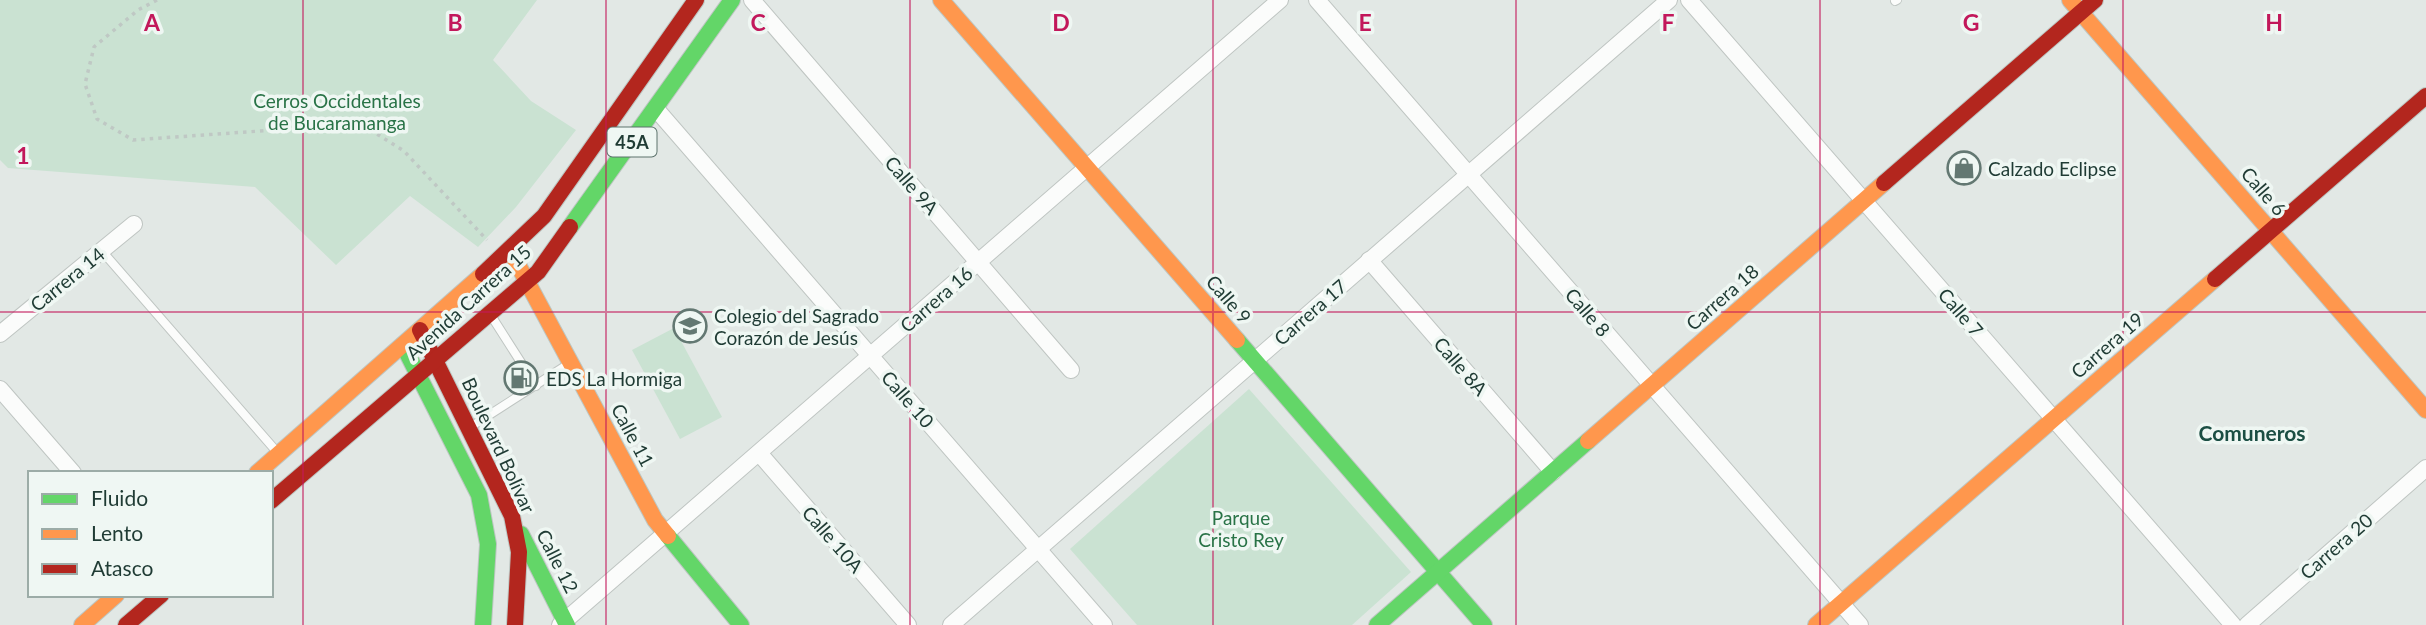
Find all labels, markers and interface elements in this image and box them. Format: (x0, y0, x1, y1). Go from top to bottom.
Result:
text: A (143, 8, 161, 36)
text: B (447, 8, 463, 36)
text: C (750, 8, 766, 36)
text: D (1052, 8, 1070, 36)
text: E (1358, 8, 1372, 36)
text: F (1661, 8, 1675, 36)
text: G (1963, 8, 1979, 36)
text: H (2265, 8, 2283, 36)
park label: Cerros Occidentales de Bucaramanga (253, 89, 421, 134)
road number: 45A (608, 127, 656, 156)
text: 1 (16, 141, 30, 169)
shop icon: Calzado Eclipse (1945, 149, 1983, 187)
street label: Calle 9A (880, 151, 944, 219)
place label: Calzado Eclipse (1988, 157, 2116, 180)
street label: Calle 6 (2237, 162, 2291, 220)
street label: Avenida Carrera 15 (401, 240, 535, 364)
street label: Carrera 14 (25, 242, 109, 316)
street label: Carrera 18 (1681, 259, 1763, 335)
street label: Carrera 16 (895, 261, 977, 337)
street label: Calle 9 (1202, 270, 1256, 328)
street label: Carrera 17 (1269, 274, 1351, 350)
street label: Calle 8 (1561, 283, 1615, 341)
street label: Calle 7 (1934, 283, 1988, 341)
place label: Colegio del Sagrado Corazón de Jesús (714, 304, 879, 349)
school or university icon: Colegio del Sagrado Corazón de Jesús (671, 307, 709, 345)
street label: Carrera 19 (2066, 307, 2148, 383)
street label: Calle 8A (1429, 332, 1493, 400)
fuel station icon: EDS La Hormiga (502, 359, 540, 397)
street label: Calle 10 (877, 366, 939, 432)
place label: EDS La Hormiga (546, 367, 682, 390)
street label: Boulevard Bolívar (458, 374, 540, 516)
street label: Calle 11 (607, 400, 659, 470)
district label: Comuneros (2198, 420, 2306, 445)
legend (28, 471, 273, 597)
text: Fluido (91, 485, 148, 510)
street label: Calle 10A (798, 501, 868, 577)
park label: Parque Cristo Rey (1198, 506, 1284, 551)
street label: Carrera 20 (2295, 508, 2377, 584)
text: Lento (91, 520, 143, 545)
street label: Calle 12 (532, 525, 584, 597)
text: Atasco (91, 555, 153, 580)

